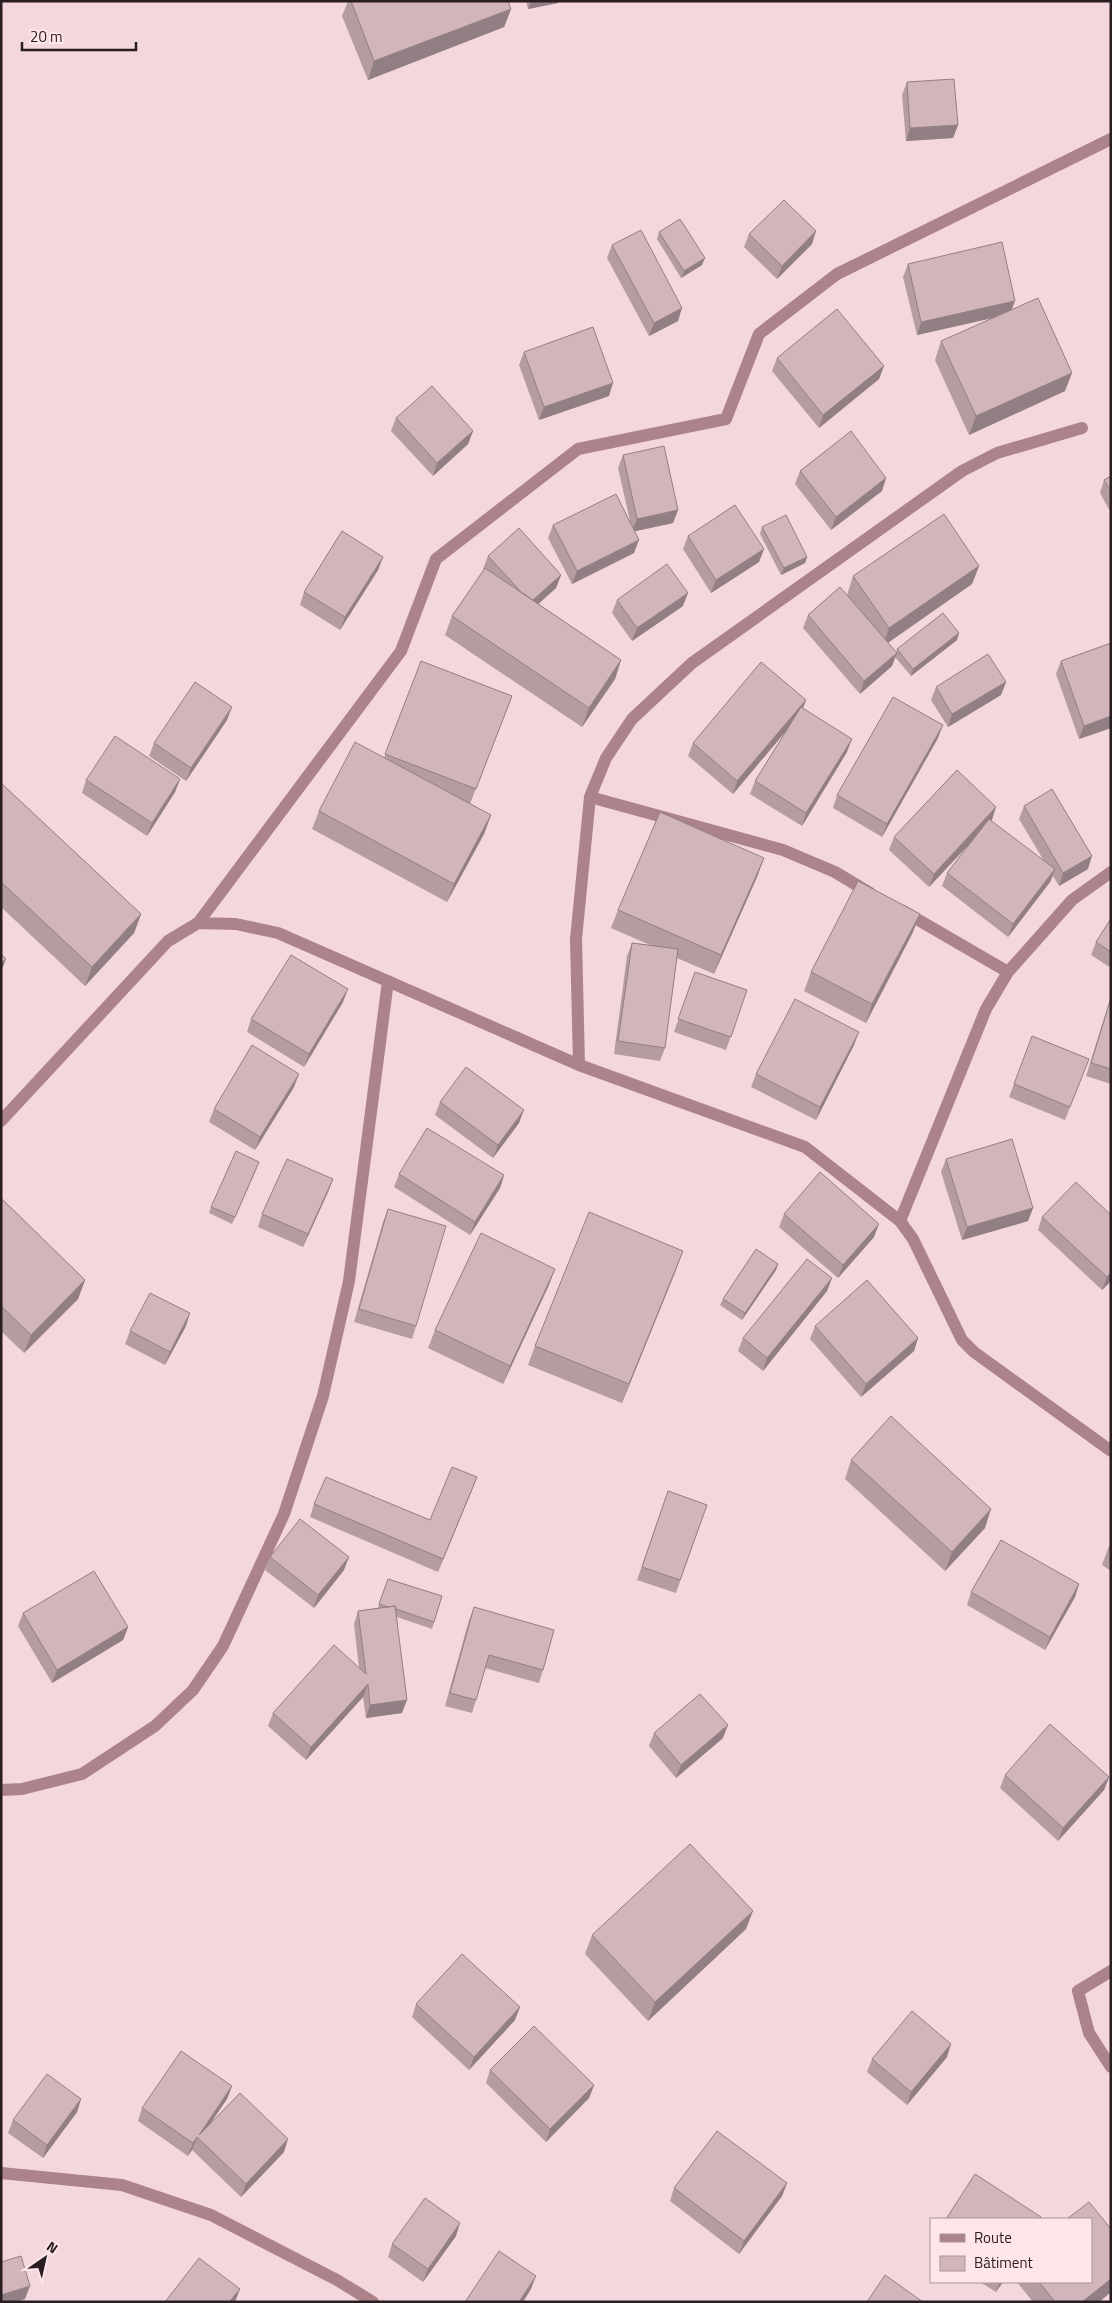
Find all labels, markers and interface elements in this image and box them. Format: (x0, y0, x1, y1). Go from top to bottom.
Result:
scale bar (22, 20, 136, 52)
text: 20 m (30, 25, 63, 48)
legend (930, 2218, 1092, 2283)
text: Route (974, 2226, 1012, 2249)
north arrow (20, 2233, 70, 2283)
text: N (43, 2235, 62, 2258)
text: Bâtiment (974, 2251, 1033, 2274)

